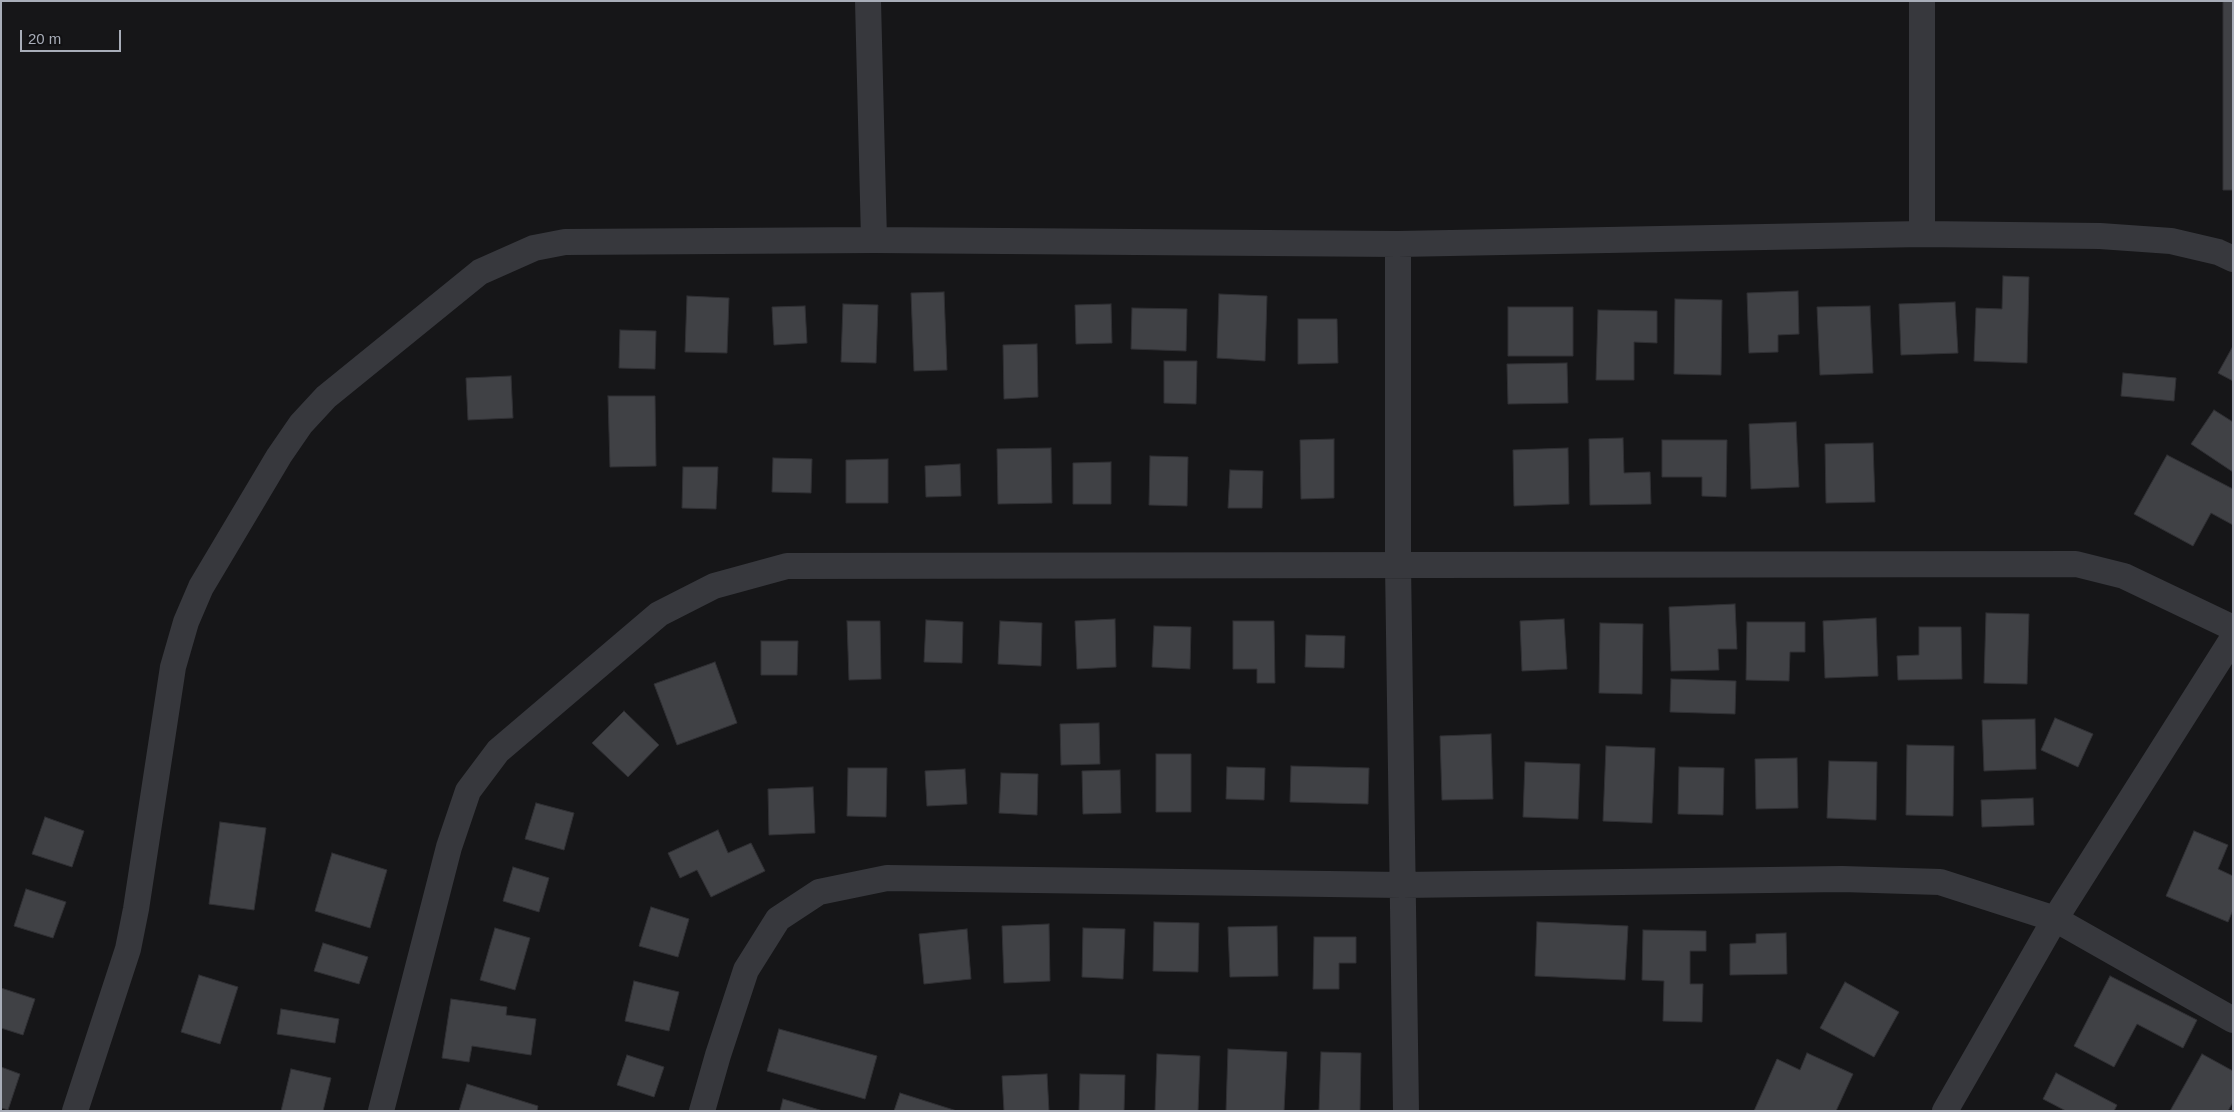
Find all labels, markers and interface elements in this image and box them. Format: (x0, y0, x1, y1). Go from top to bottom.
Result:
scale bar (22, 20, 124, 52)
text: 20 m (28, 30, 61, 47)

